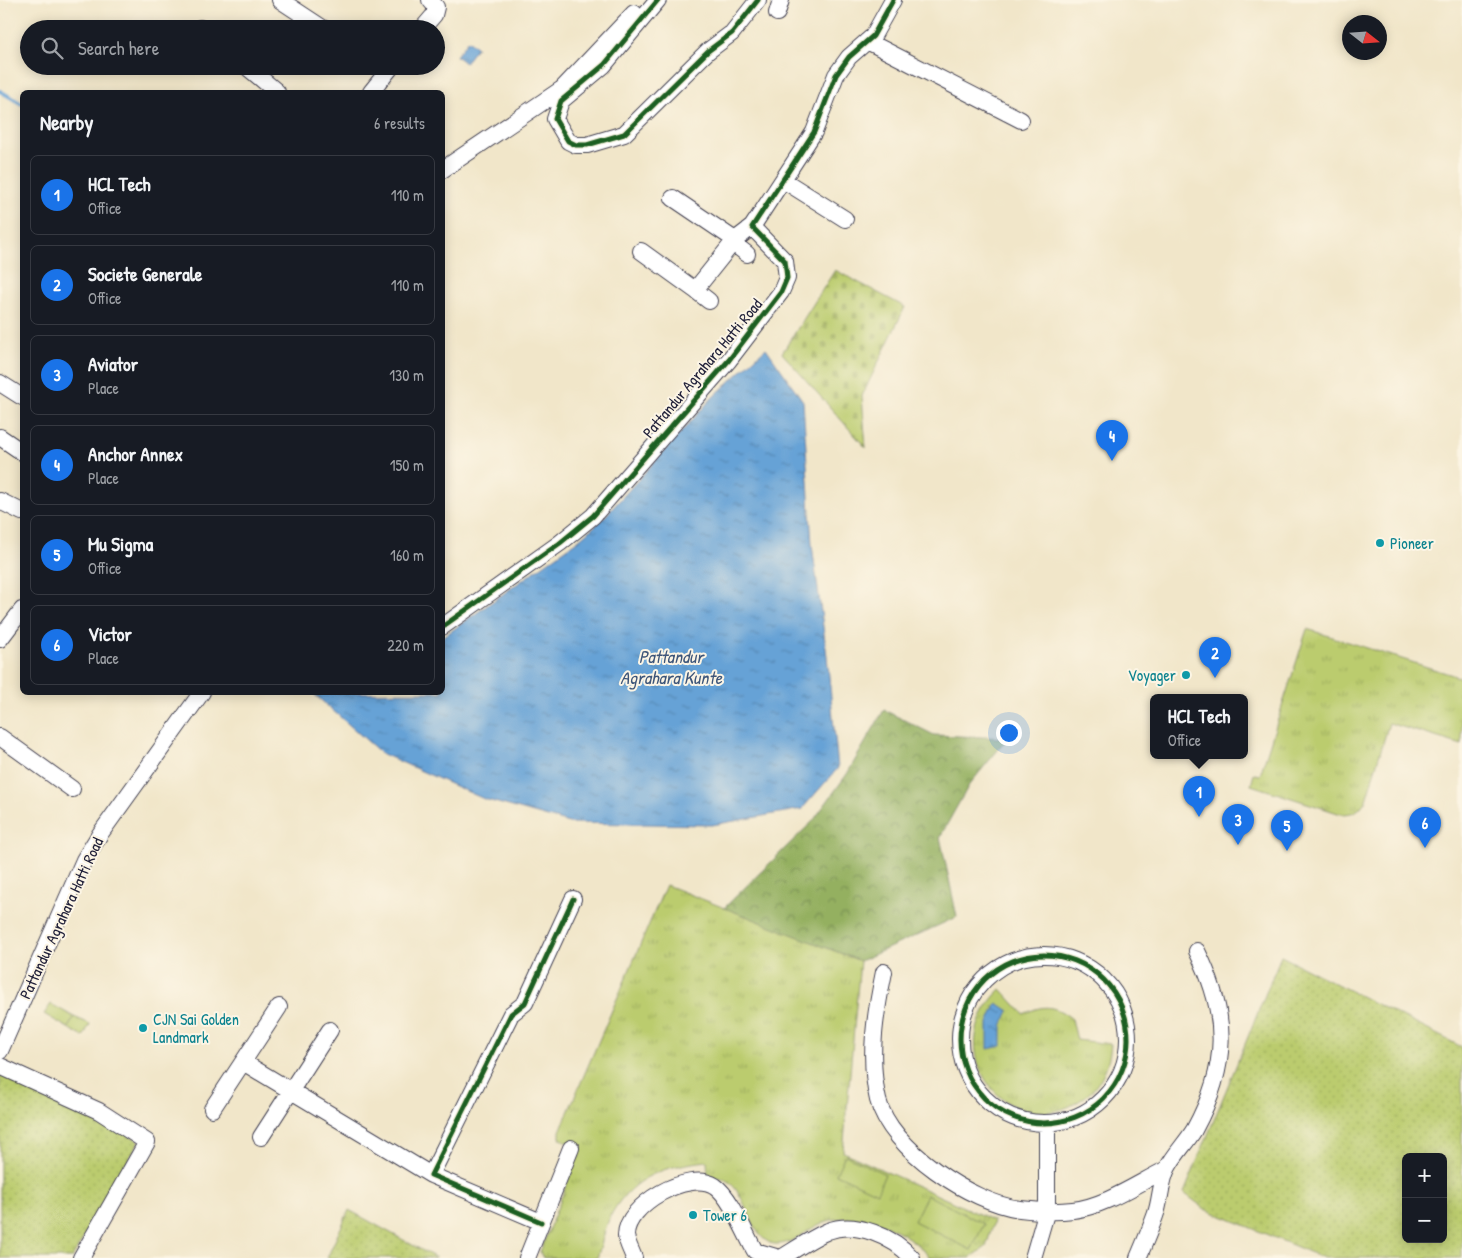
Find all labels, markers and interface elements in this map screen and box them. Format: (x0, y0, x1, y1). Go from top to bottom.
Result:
north arrow (1342, 15, 1387, 60)
search box (20, 20, 445, 75)
icon: search (38, 34, 66, 62)
text: Search here (78, 35, 159, 61)
text: Nearby (40, 108, 93, 137)
text: 6 results (374, 112, 425, 134)
text: HCL Tech (88, 171, 151, 197)
text: 1 (54, 184, 60, 206)
text: 110 m (391, 184, 424, 206)
text: Office (88, 197, 121, 219)
text: Societe Generale (88, 261, 202, 287)
text: 2 (53, 274, 61, 296)
text: 110 m (391, 274, 424, 296)
text: Office (88, 287, 121, 309)
street label: Pattandur Agrahara Hatti Road (637, 294, 767, 442)
text: Aviator (88, 351, 138, 377)
text: 3 (53, 364, 61, 386)
text: 130 m (389, 364, 424, 386)
text: Place (88, 377, 119, 399)
pin: 4 (1096, 420, 1128, 461)
text: Anchor Annex (88, 441, 183, 467)
text: 4 (54, 454, 60, 476)
text: 150 m (390, 454, 424, 476)
text: Place (88, 467, 119, 489)
text: Mu Sigma (88, 531, 153, 557)
place label: Pioneer (1390, 532, 1434, 554)
marker: Pioneer (1374, 537, 1386, 549)
text: 5 (54, 544, 60, 566)
text: 160 m (390, 544, 424, 566)
text: Office (88, 557, 121, 579)
text: Victor (88, 621, 132, 647)
text: 6 (54, 634, 60, 656)
text: 220 m (387, 634, 424, 656)
pin: 2 (1199, 637, 1231, 678)
water label: Pattandur Agrahara Kunte (620, 644, 723, 690)
text: Place (88, 647, 119, 669)
place label: Voyager (1128, 664, 1176, 686)
marker: Voyager (1180, 669, 1192, 681)
popup (1150, 694, 1248, 759)
text: HCL Tech (1168, 703, 1230, 729)
your location (996, 720, 1022, 746)
text: Office (1168, 729, 1201, 751)
pin: 1 (1183, 776, 1215, 817)
pin: 3 (1222, 804, 1254, 845)
pin: 6 (1409, 807, 1441, 848)
pin: 5 (1271, 810, 1303, 851)
street label: Pattandur Agrahara Hatti Road (14, 834, 108, 1002)
place label: CJN Sai Golden Landmark (153, 1008, 239, 1048)
marker: CJN Sai Golden Landmark (137, 1022, 149, 1034)
map controls (1402, 1153, 1447, 1243)
button: + (1402, 1153, 1447, 1198)
button: − (1402, 1198, 1447, 1243)
place label: Tower 6 (703, 1204, 747, 1226)
marker: Tower 6 (687, 1209, 699, 1221)

